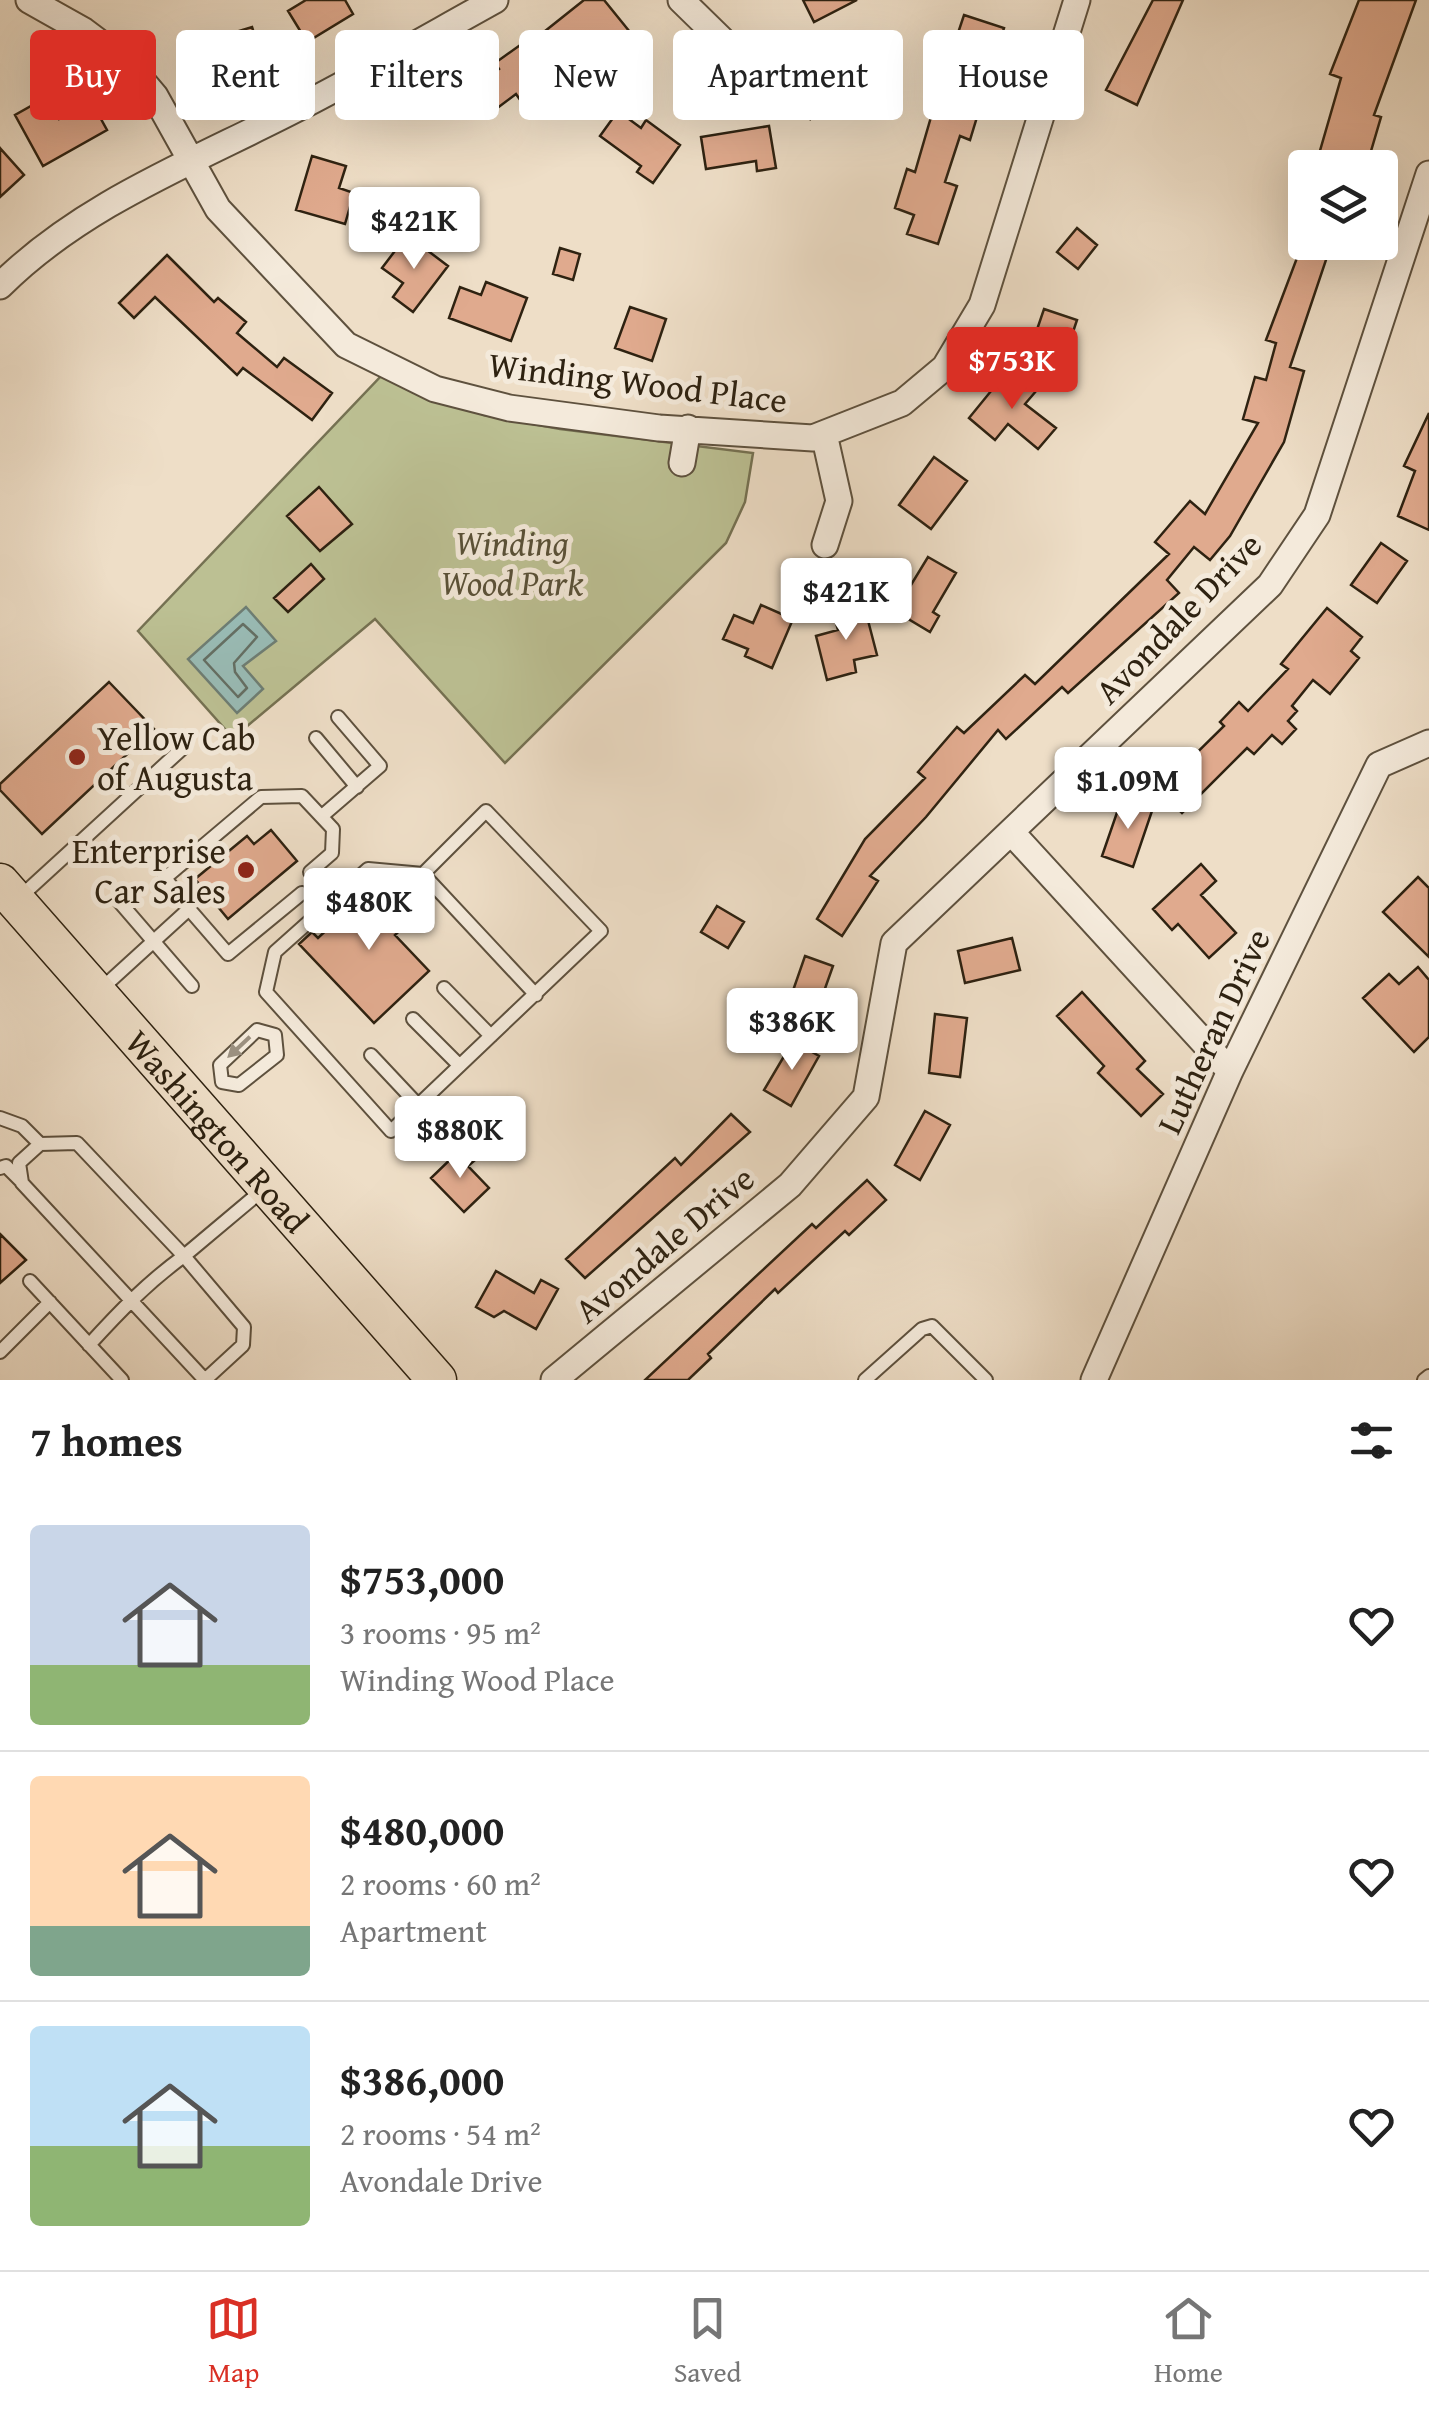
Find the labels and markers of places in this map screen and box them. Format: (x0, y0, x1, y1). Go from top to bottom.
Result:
pin: $421K (344, 187, 484, 272)
pin: $753K (942, 327, 1082, 412)
pin: $421K (776, 558, 916, 643)
place label: Yellow Cab of Augusta (97, 712, 256, 803)
marker: Yellow Cab of Augusta (66, 746, 88, 768)
pin: $1.09M (1047, 747, 1209, 832)
place label: Enterprise Car Sales (72, 825, 226, 916)
marker: Enterprise Car Sales (235, 859, 257, 881)
pin: $480K (299, 868, 439, 953)
pin: $386K (722, 988, 862, 1073)
pin: $880K (390, 1096, 530, 1181)

